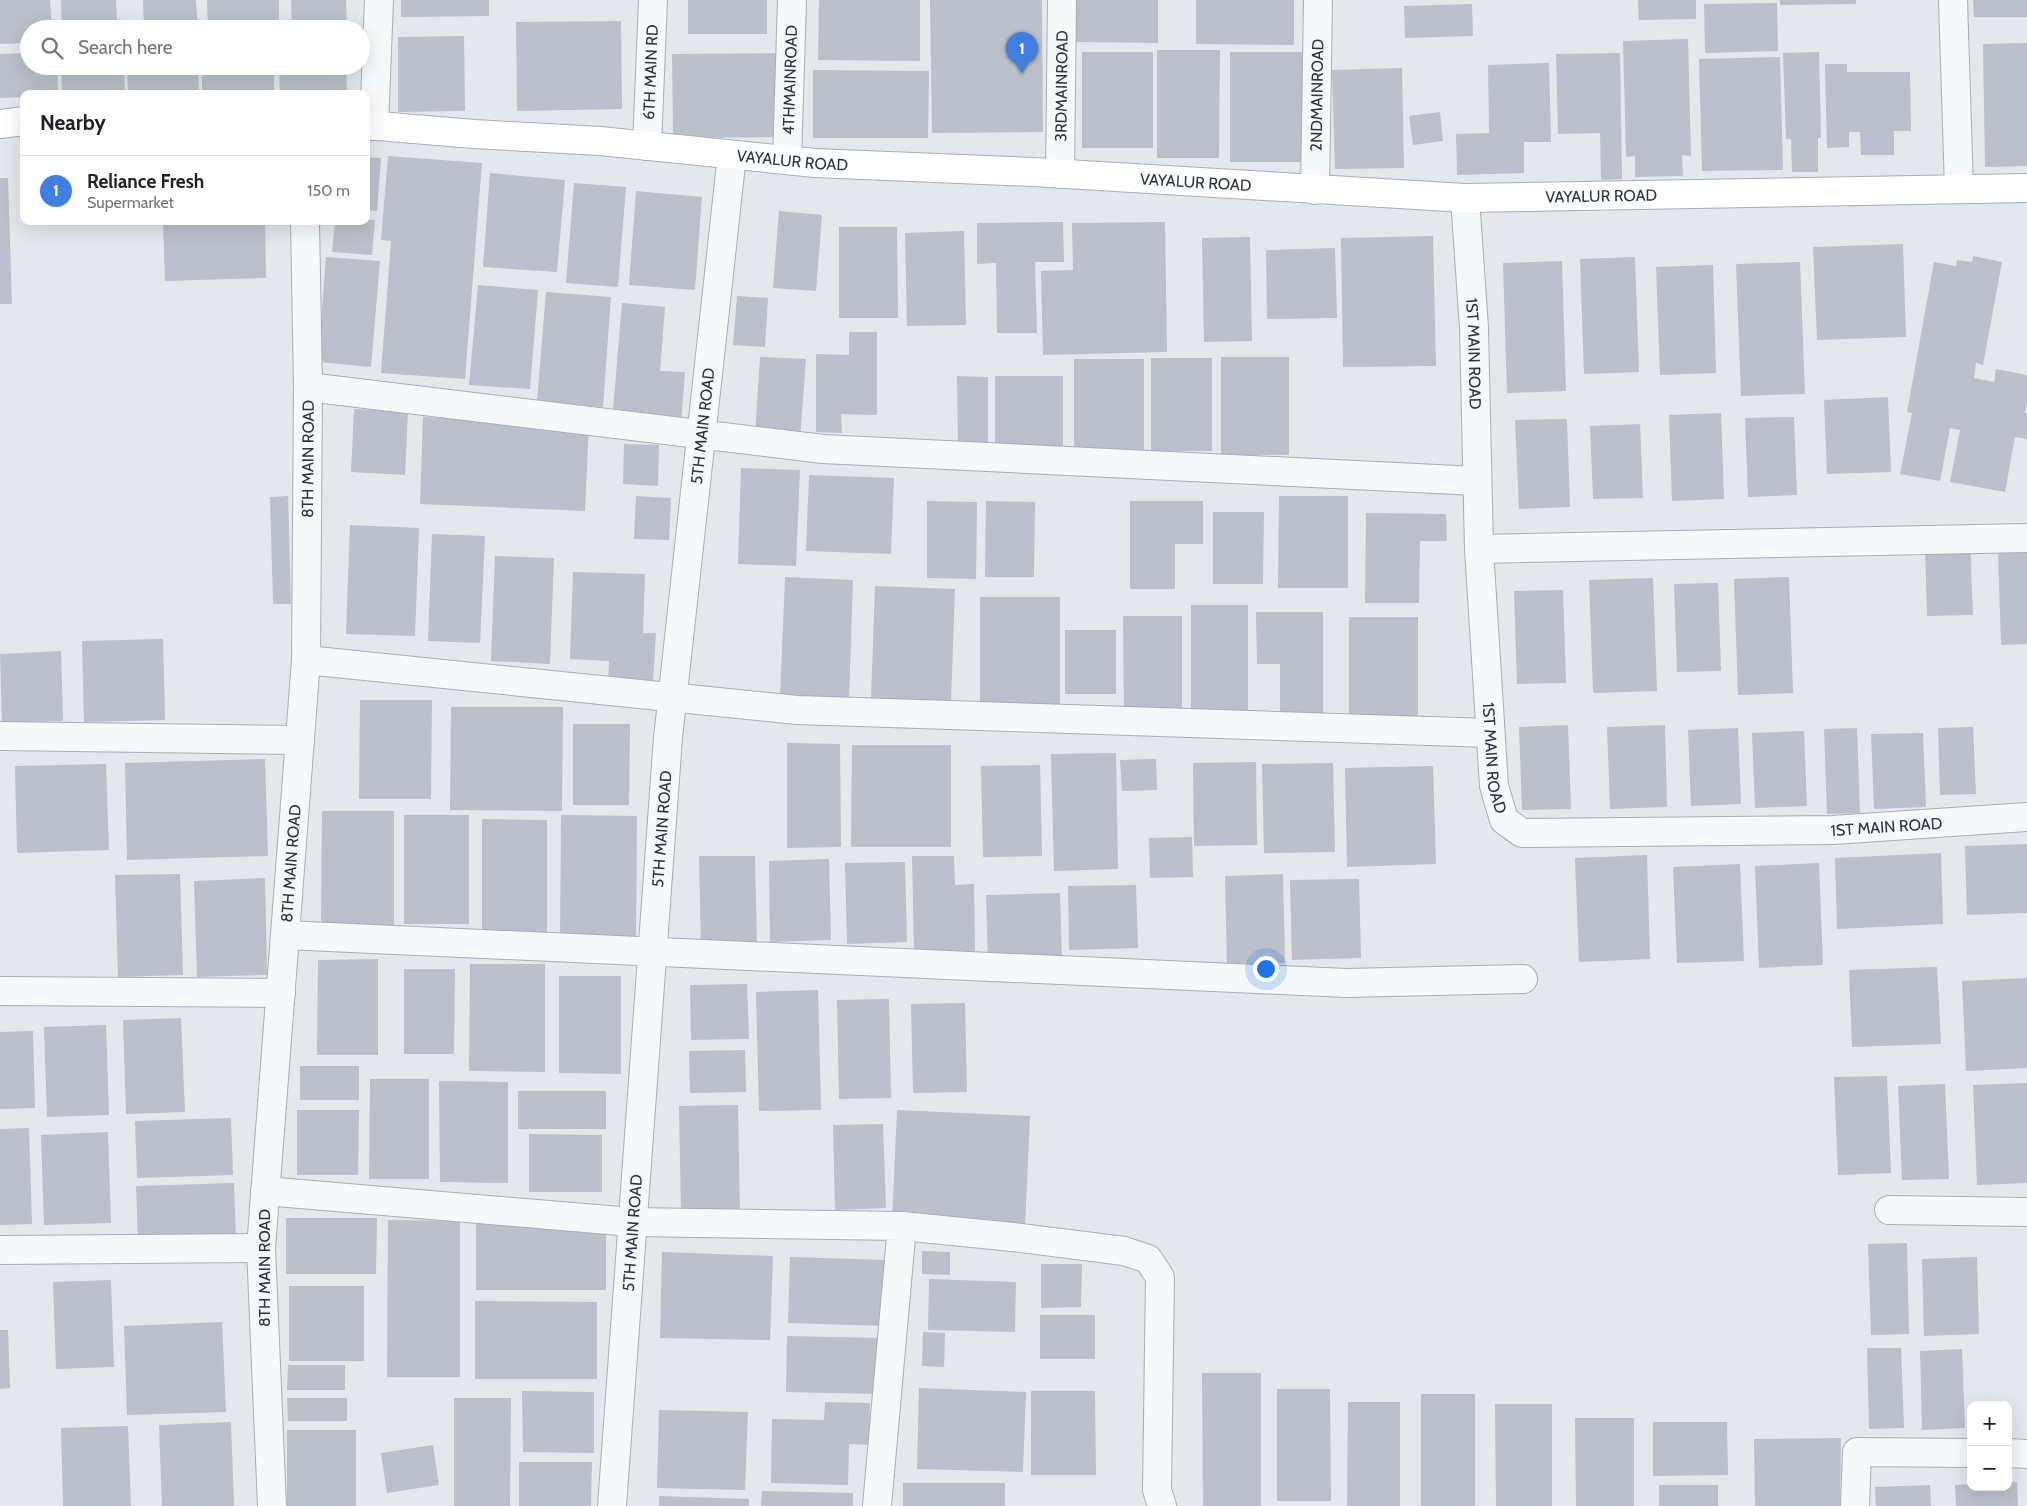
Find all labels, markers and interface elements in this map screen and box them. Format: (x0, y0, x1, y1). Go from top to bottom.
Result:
search box (20, 20, 370, 75)
street label: 6TH MAIN RD (639, 24, 662, 120)
street label: 4THMAINROAD (779, 25, 801, 135)
street label: 3RDMAINROAD (1051, 30, 1072, 142)
pin: 1 (1006, 32, 1038, 73)
icon: search (38, 34, 66, 62)
text: Search here (78, 36, 172, 59)
street label: 2NDMAINROAD (1307, 39, 1327, 152)
text: Nearby (40, 110, 106, 135)
street label: VAYALUR ROAD (736, 146, 848, 174)
street label: VAYALUR ROAD (1140, 169, 1252, 195)
text: Reliance Fresh (87, 170, 204, 193)
text: 1 (53, 181, 59, 200)
text: 150 m (307, 181, 350, 200)
street label: VAYALUR ROAD (1545, 186, 1657, 207)
text: Supermarket (87, 193, 174, 212)
street label: 1ST MAIN ROAD (1462, 297, 1485, 410)
street label: 5TH MAIN ROAD (687, 367, 719, 485)
street label: 8TH MAIN ROAD (298, 400, 318, 518)
street label: 1ST MAIN ROAD (1479, 702, 1511, 816)
street label: 5TH MAIN ROAD (648, 770, 676, 888)
street label: 8TH MAIN ROAD (277, 804, 305, 923)
street label: 1ST MAIN ROAD (1830, 814, 1943, 840)
your location (1253, 956, 1279, 982)
street label: 5TH MAIN ROAD (619, 1174, 646, 1292)
street label: 8TH MAIN ROAD (255, 1209, 274, 1327)
map controls (1967, 1401, 2012, 1491)
button: + (1967, 1401, 2012, 1446)
button: − (1967, 1446, 2012, 1491)

